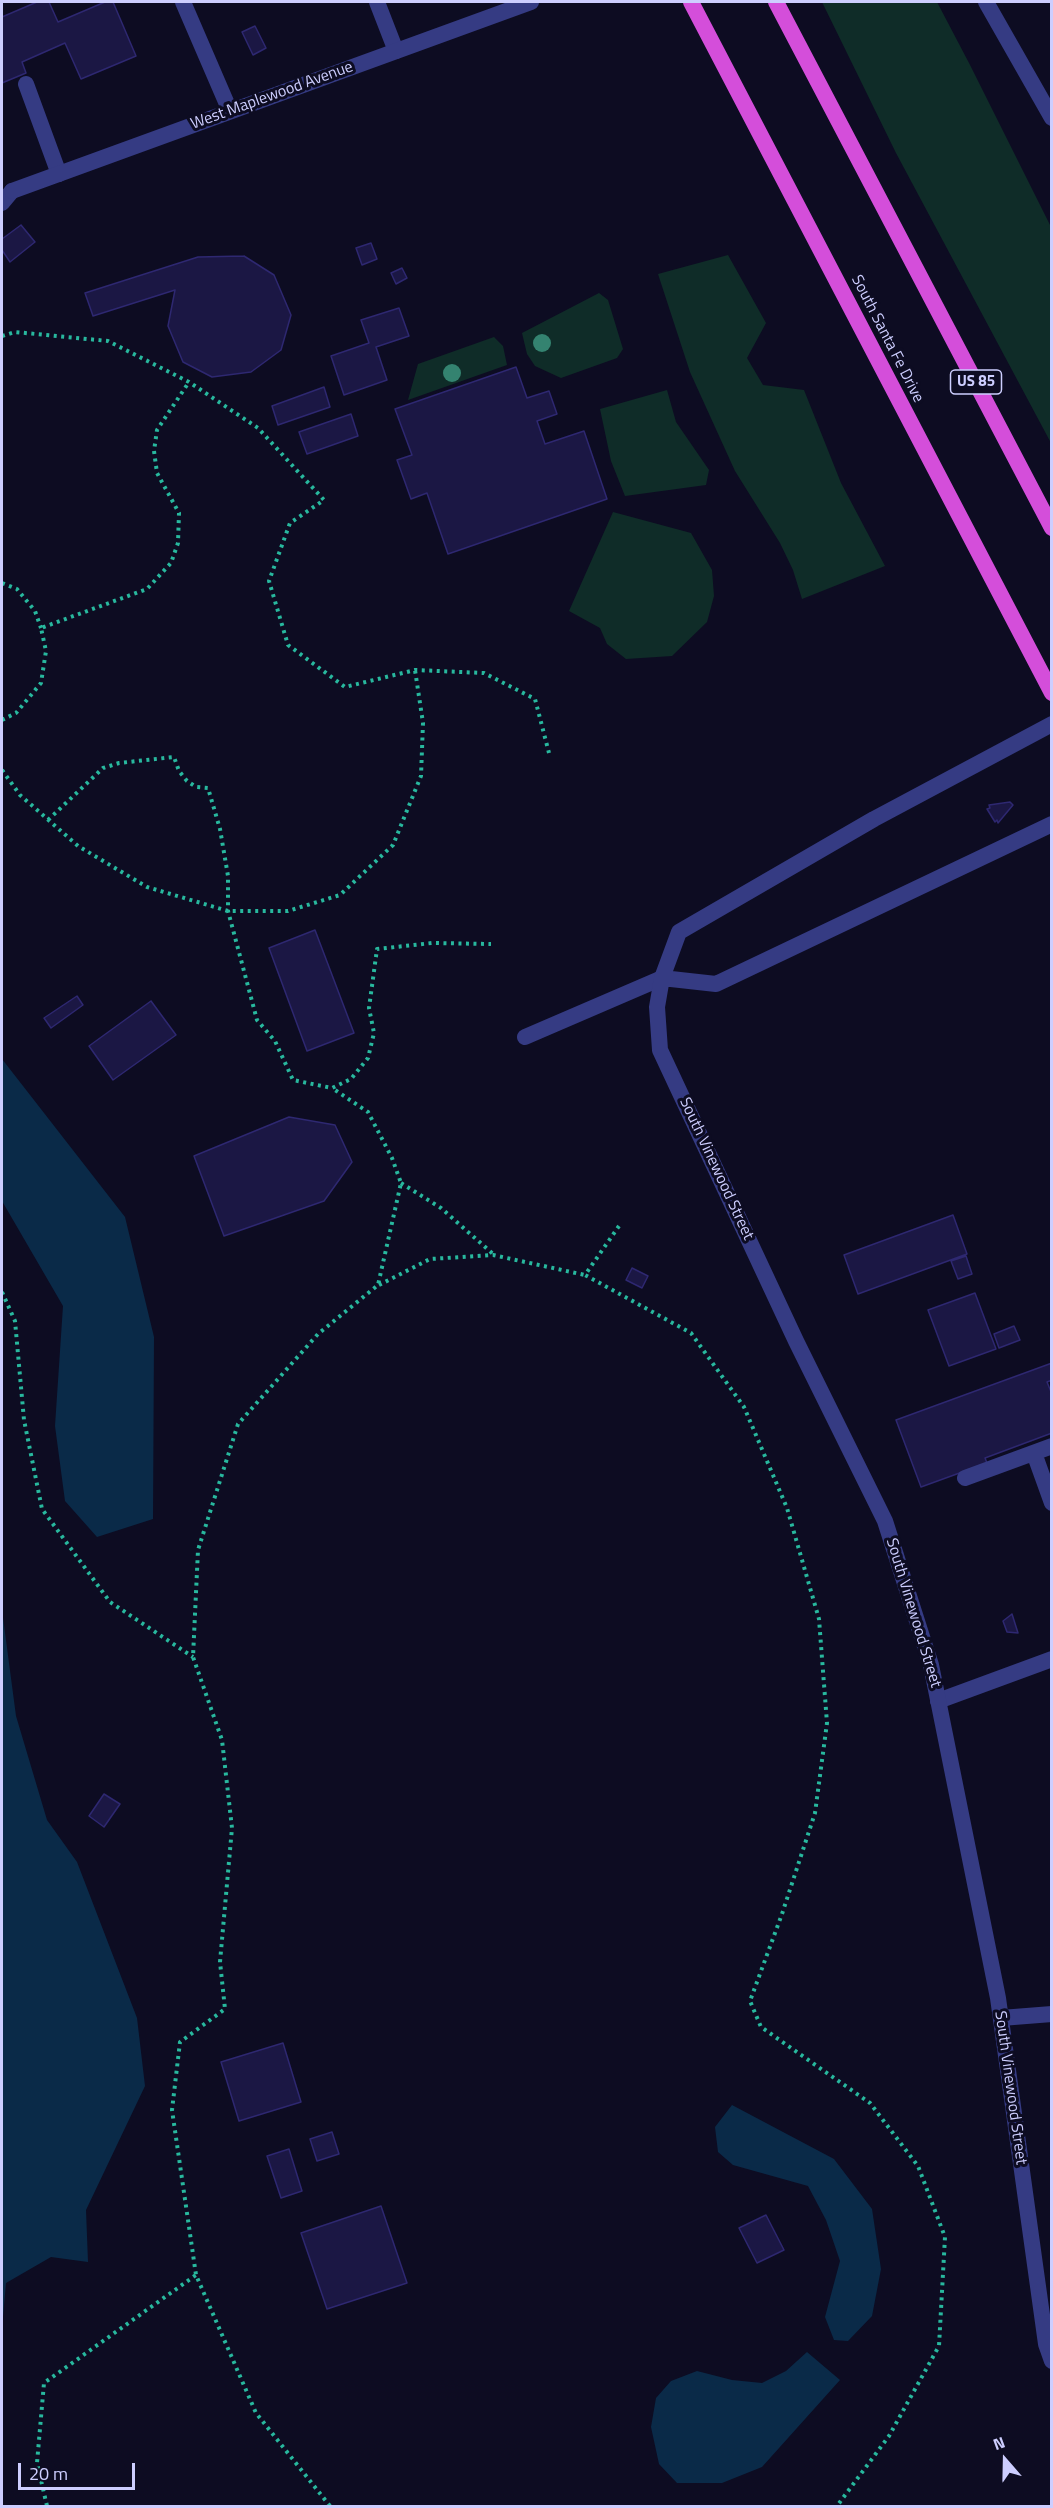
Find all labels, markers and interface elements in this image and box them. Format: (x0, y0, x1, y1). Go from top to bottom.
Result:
street label: West Maplewood Avenue (188, 58, 356, 134)
street label: South Santa Fe Drive (847, 272, 927, 406)
road number: US 85 (950, 370, 1002, 394)
street label: South Vinewood Street (675, 1095, 757, 1243)
street label: South Vinewood Street (881, 1536, 945, 1690)
street label: South Vinewood Street (990, 2010, 1030, 2166)
north arrow (975, 2430, 1035, 2490)
text: N (990, 2430, 1008, 2456)
scale bar (21, 2451, 138, 2489)
text: 20 m (29, 2460, 68, 2487)

